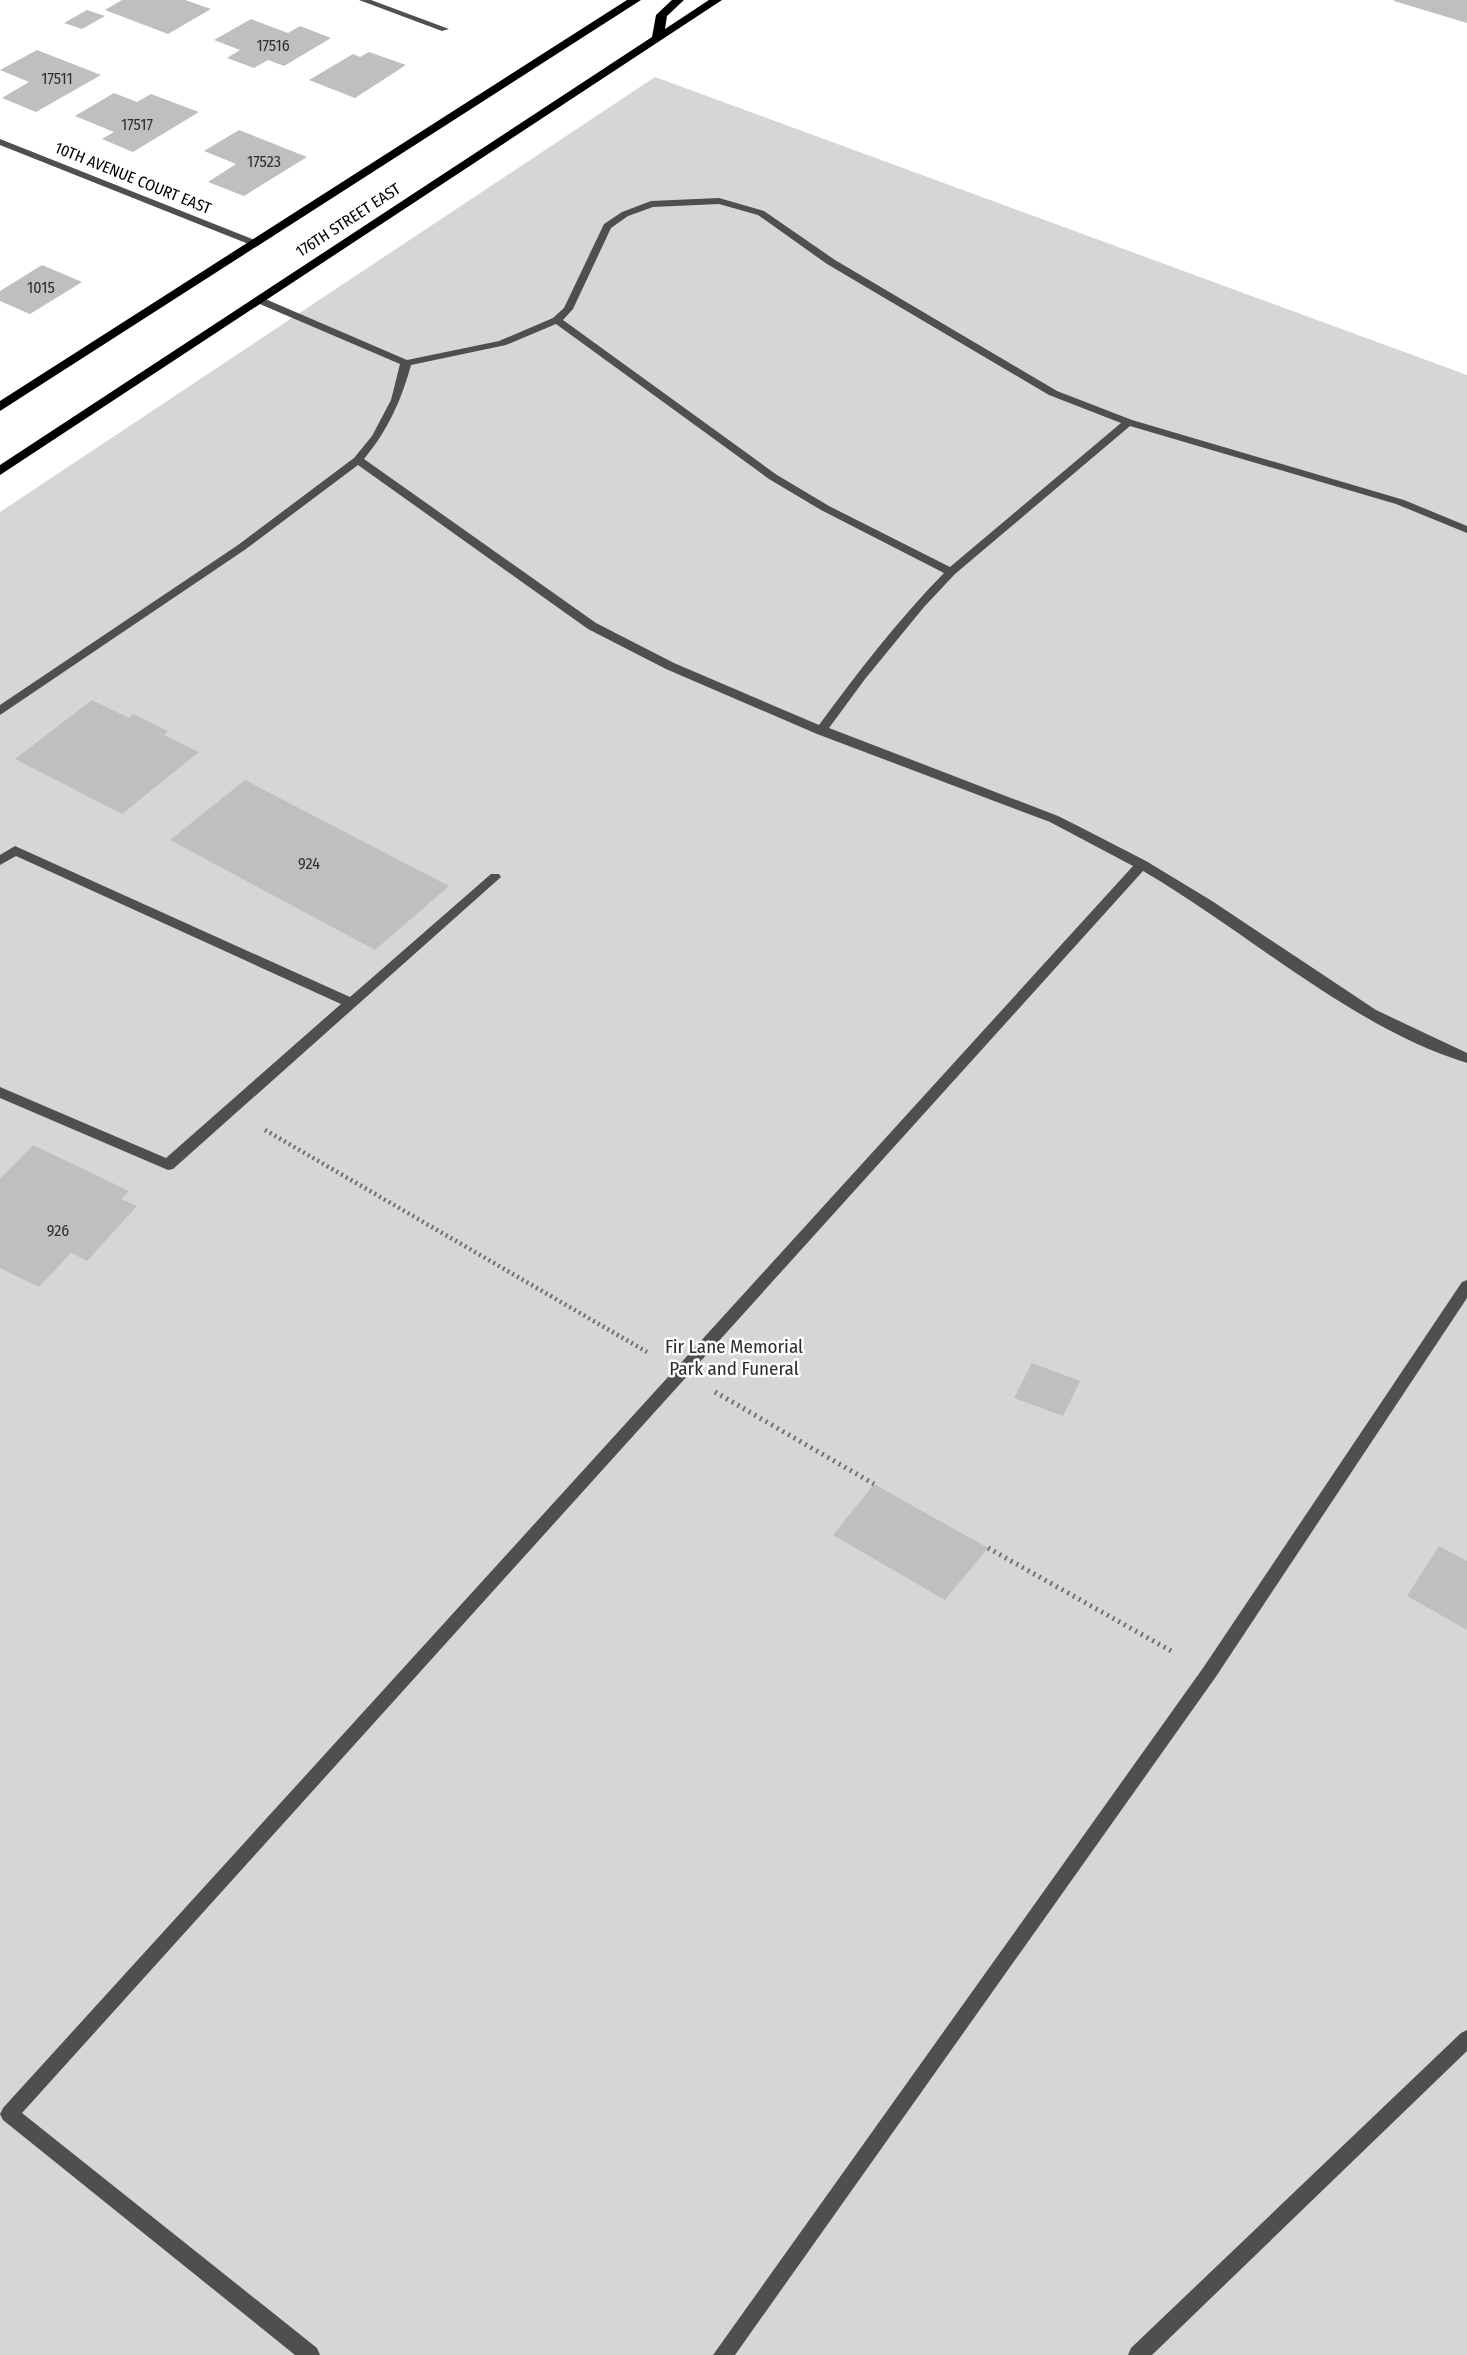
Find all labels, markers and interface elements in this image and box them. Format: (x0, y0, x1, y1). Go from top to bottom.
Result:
house number: 17516 (256, 36, 290, 55)
house number: 17511 (41, 69, 73, 88)
house number: 17517 (121, 115, 153, 134)
street label: 10TH AVENUE COURT EAST (52, 138, 214, 218)
house number: 17523 (247, 152, 281, 171)
street label: 176TH STREET EAST (292, 179, 404, 261)
house number: 1015 (27, 278, 55, 297)
house number: 924 (298, 854, 320, 873)
house number: 926 (47, 1221, 69, 1240)
park label: Fir Lane Memorial Park and Funeral (665, 1335, 803, 1380)

